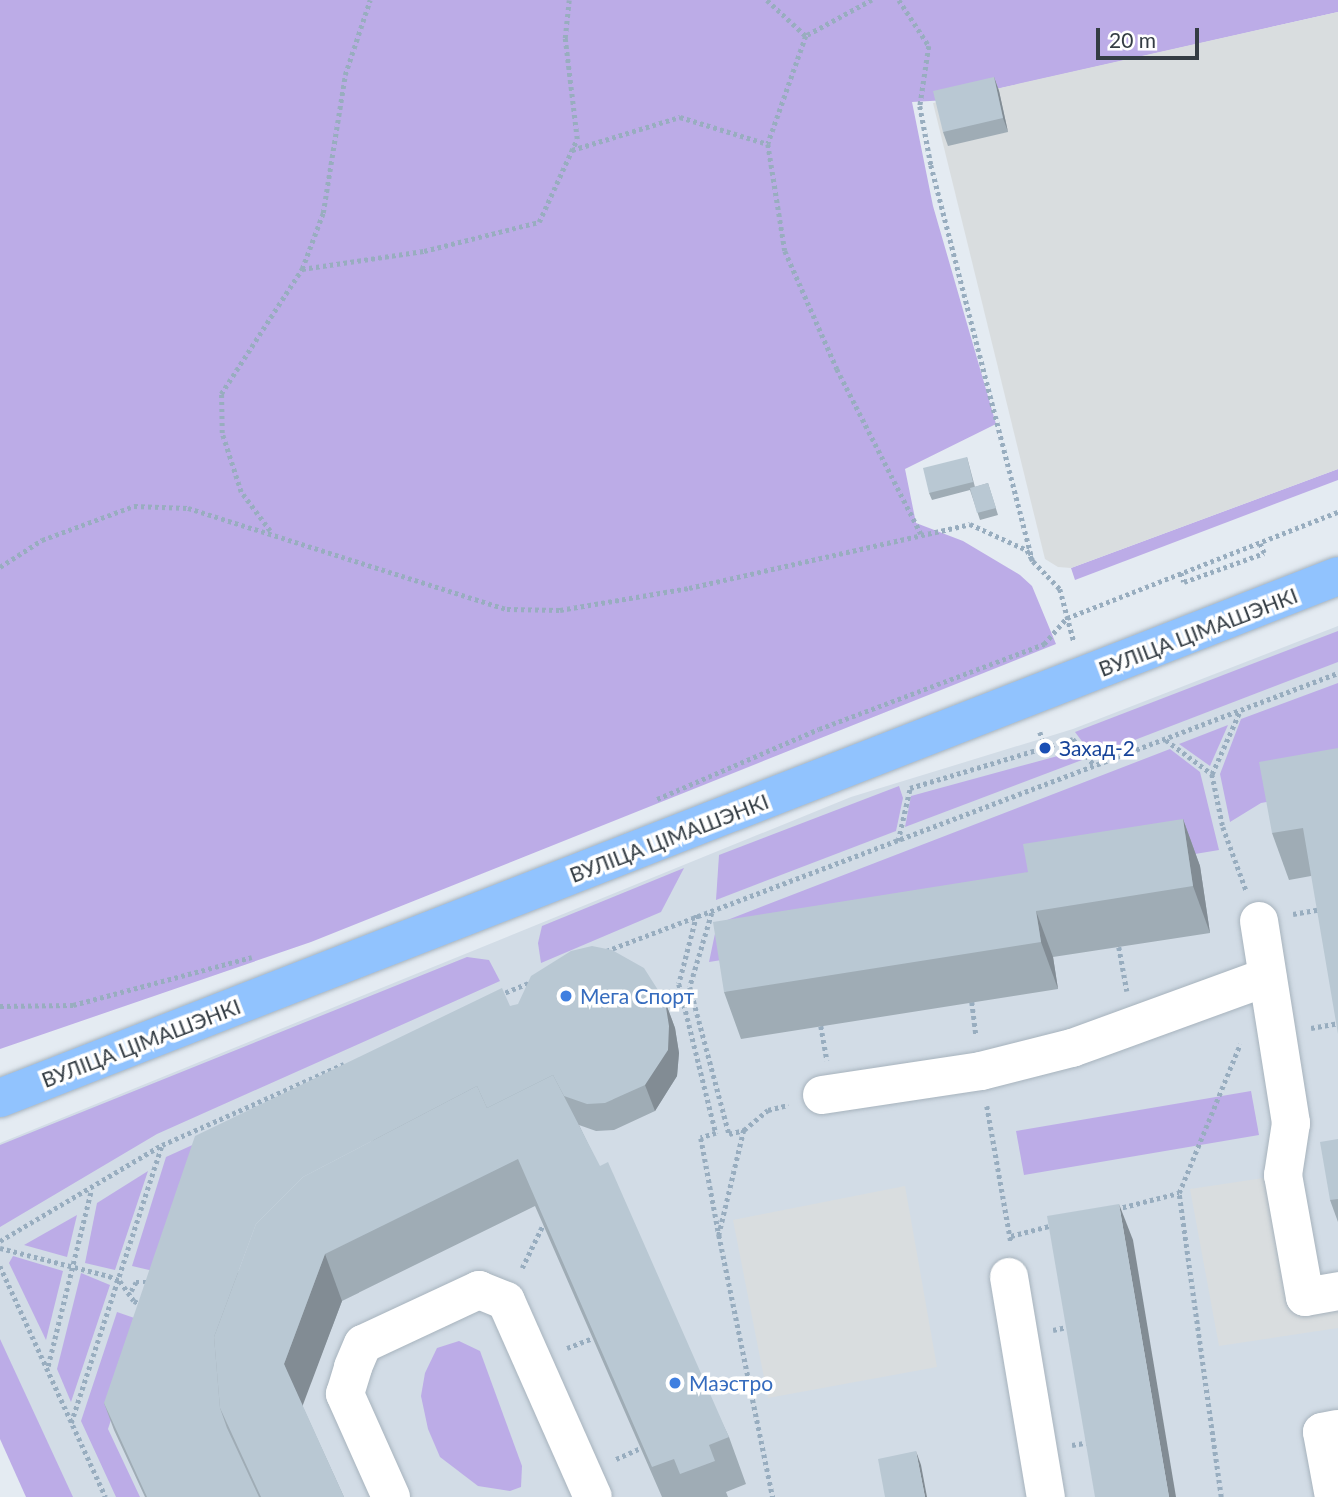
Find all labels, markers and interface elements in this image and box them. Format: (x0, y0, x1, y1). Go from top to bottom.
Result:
scale bar (1100, 14, 1203, 58)
text: 20 m (1109, 27, 1156, 52)
street label: ВУЛІЦА ЦІМАШЭНКІ (1095, 582, 1301, 682)
place label: Захад-2 (1059, 735, 1135, 761)
marker: Захад-2 (1037, 740, 1053, 756)
street label: ВУЛІЦА ЦІМАШЭНКІ (566, 788, 772, 888)
place label: Мега Спорт (580, 983, 694, 1009)
marker: Мега Спорт (558, 988, 574, 1004)
street label: ВУЛІЦА ЦІМАШЭНКІ (38, 993, 244, 1093)
place label: Маэстро (689, 1370, 773, 1396)
marker: Маэстро (667, 1375, 683, 1391)

